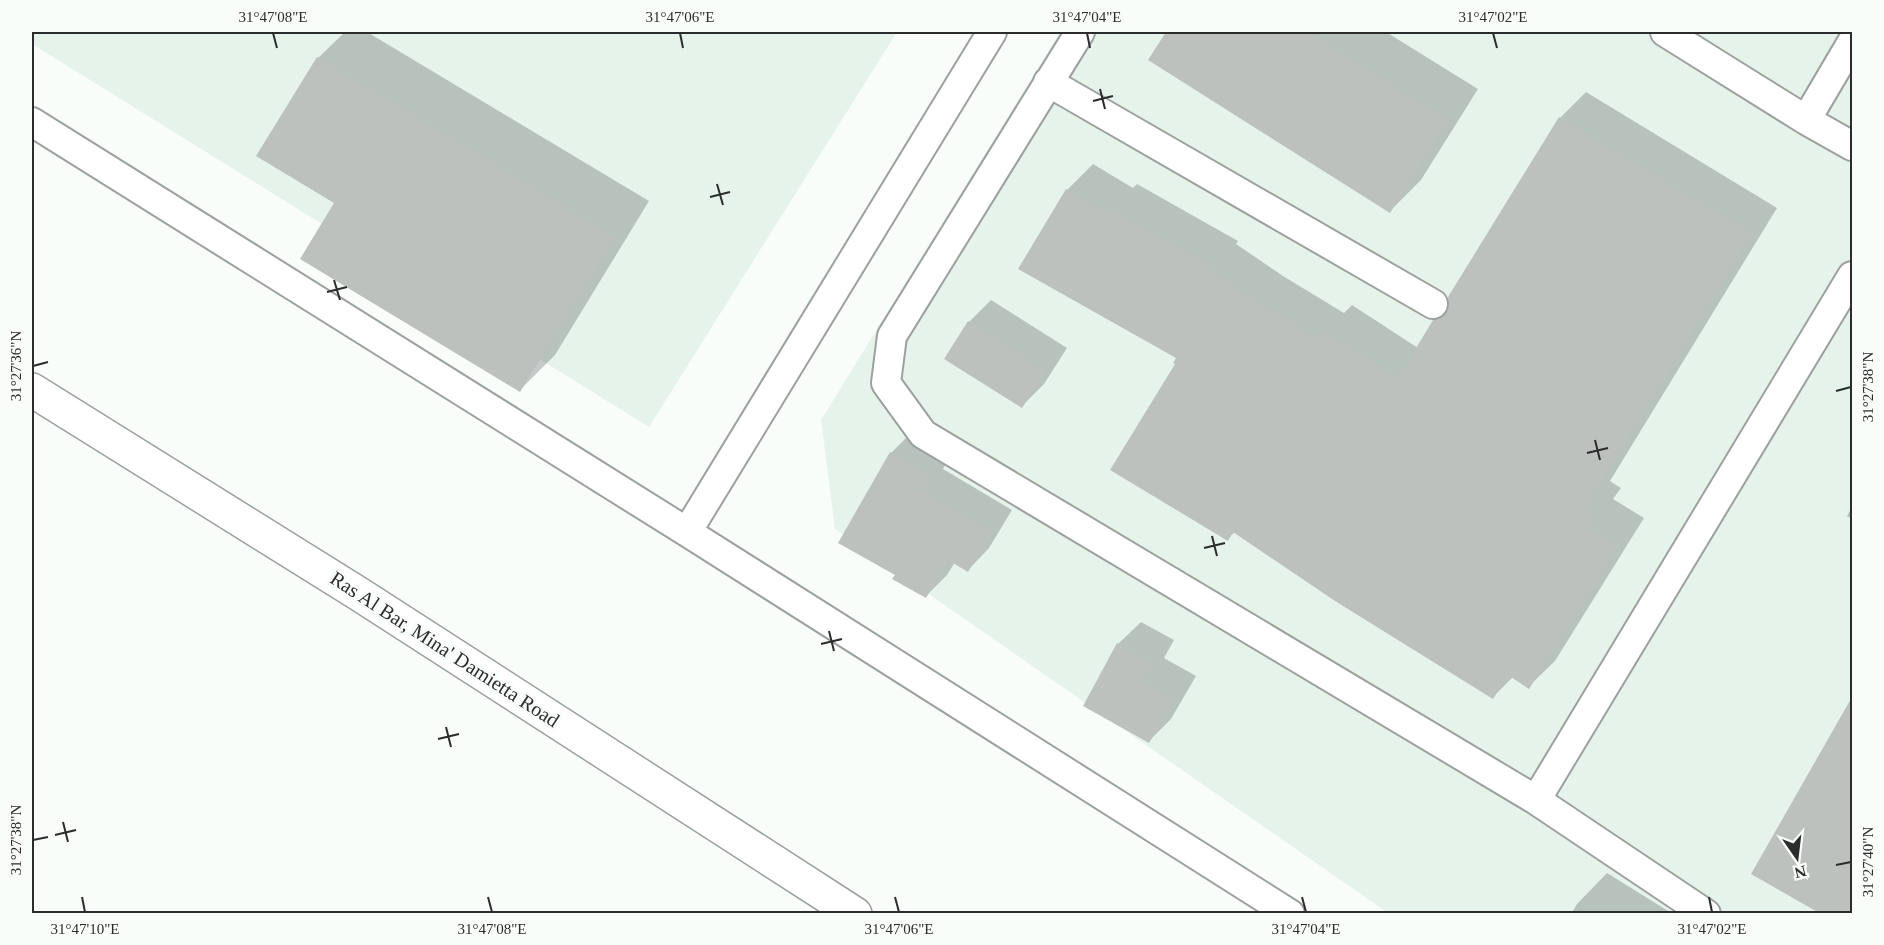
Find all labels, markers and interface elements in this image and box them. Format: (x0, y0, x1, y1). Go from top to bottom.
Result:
text: 31°47'08"E (239, 9, 308, 25)
text: 31°47'06"E (646, 9, 715, 25)
text: 31°47'04"E (1053, 9, 1122, 25)
text: 31°47'02"E (1459, 9, 1528, 25)
text: 31°27'36"N (8, 331, 24, 401)
text: 31°27'38"N (1860, 352, 1876, 422)
street label: Ras Al Bar, Mina' Damietta Road (326, 567, 564, 731)
text: 31°27'38"N (8, 805, 24, 875)
text: 31°27'40"N (1860, 827, 1876, 897)
north arrow (1767, 828, 1827, 888)
text: N (1792, 862, 1808, 882)
text: 31°47'10"E (51, 921, 120, 937)
text: 31°47'08"E (458, 921, 527, 937)
text: 31°47'06"E (865, 921, 934, 937)
text: 31°47'04"E (1272, 921, 1341, 937)
text: 31°47'02"E (1678, 921, 1747, 937)

